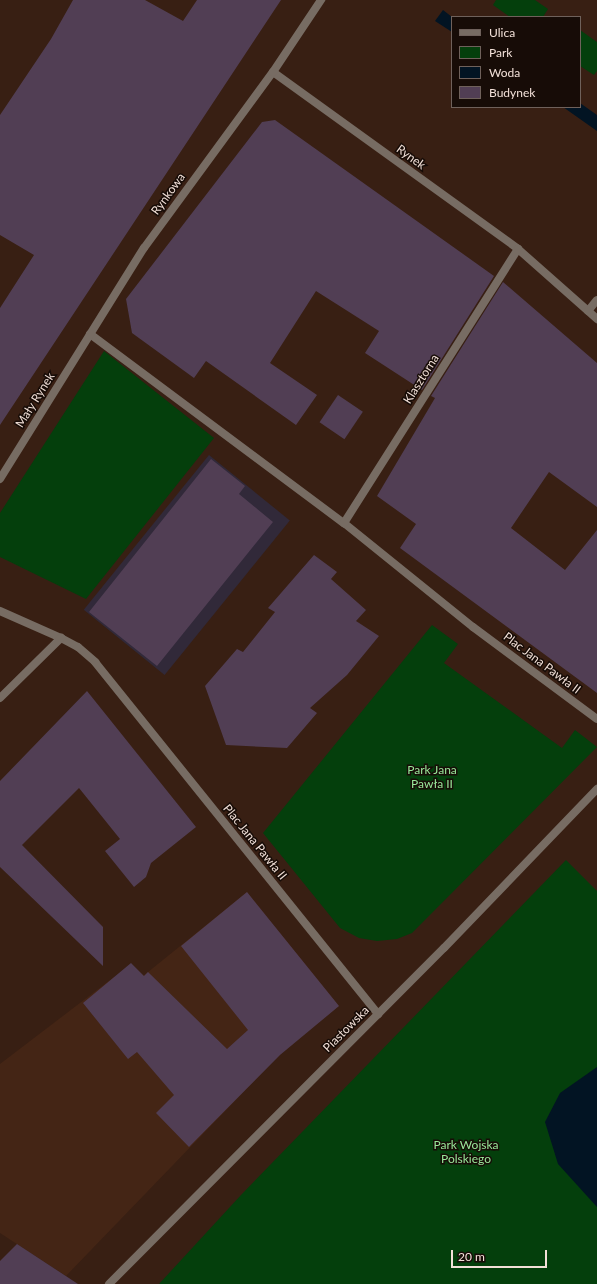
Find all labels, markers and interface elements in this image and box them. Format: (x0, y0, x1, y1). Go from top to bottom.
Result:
legend (451, 16, 581, 108)
text: Ulica (489, 25, 515, 40)
text: Park (489, 45, 512, 60)
text: Woda (489, 65, 520, 80)
text: Budynek (489, 85, 535, 100)
street label: Rynek (394, 142, 428, 172)
street label: Rynkowa (148, 170, 188, 218)
street label: Klasztorna (400, 352, 442, 406)
street label: Mały Rynek (12, 370, 58, 430)
street label: Plac Jana Pawła II (500, 629, 584, 697)
park label: Park Jana Pawła II (407, 763, 457, 791)
street label: Plac Jana Pawła II (220, 801, 290, 883)
street label: Piastowska (320, 1003, 372, 1055)
park label: Park Wojska Polskiego (433, 1138, 499, 1166)
scale bar (453, 1242, 549, 1268)
text: 20 m (458, 1249, 485, 1264)

